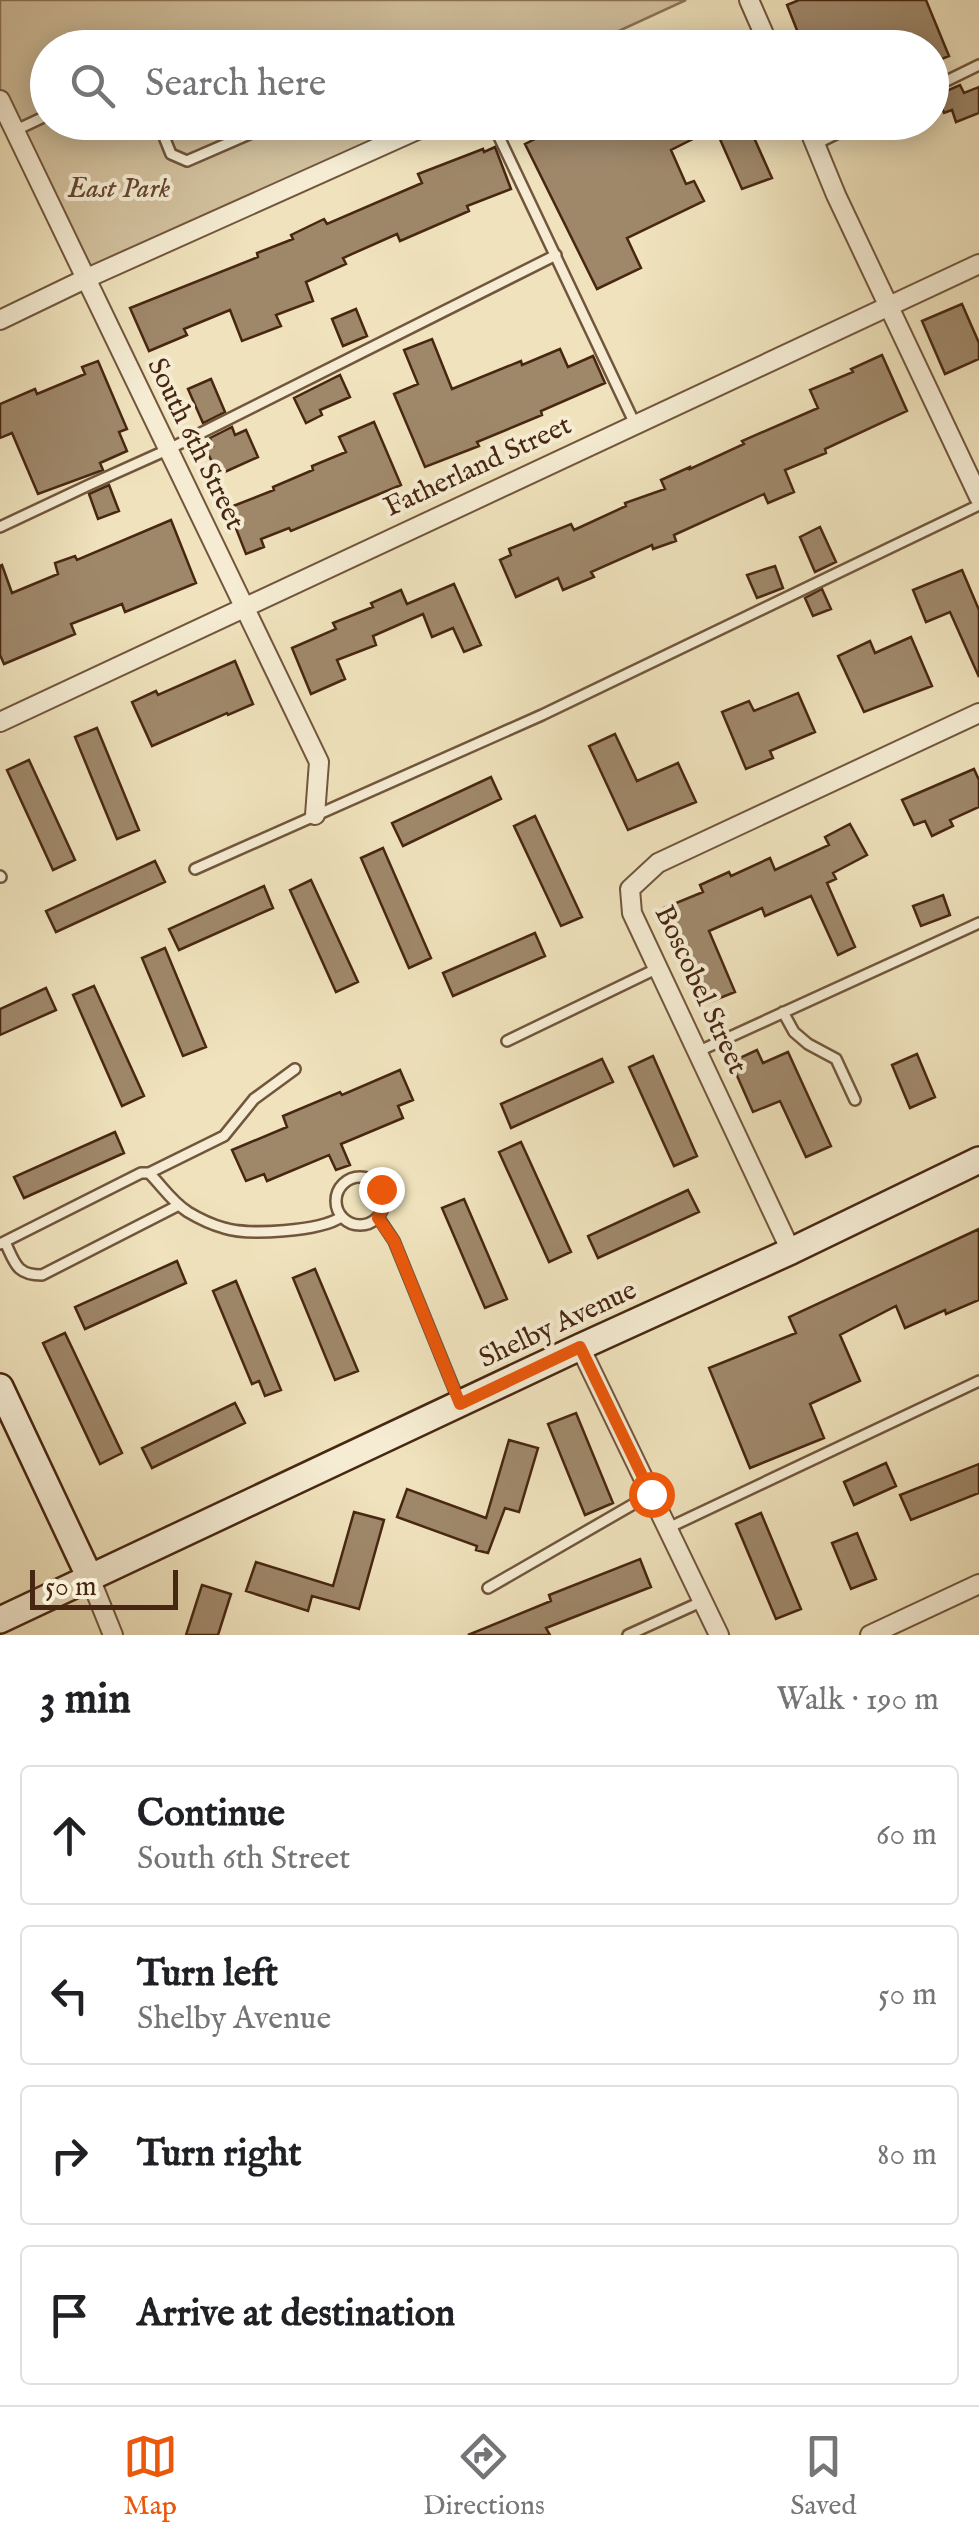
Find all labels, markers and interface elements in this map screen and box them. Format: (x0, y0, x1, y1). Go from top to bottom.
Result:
search box (30, 30, 949, 140)
icon: search (65, 58, 120, 113)
text: Search here (145, 61, 326, 109)
park label: East Park (67, 172, 170, 207)
street label: South 6th Street (138, 353, 252, 536)
street label: Fatherland Street (379, 408, 577, 526)
street label: Boscobel Street (646, 900, 754, 1080)
route end (359, 1167, 405, 1213)
street label: Shelby Avenue (474, 1273, 642, 1377)
route start (629, 1472, 675, 1518)
scale bar (30, 1565, 178, 1610)
text: 50 m (45, 1570, 97, 1605)
text: 3 min (40, 1674, 131, 1727)
text: Walk · 190 m (776, 1680, 939, 1721)
text: Continue (137, 1791, 285, 1839)
icon: ahead (42, 1808, 97, 1863)
text: 60 m (876, 1815, 937, 1856)
text: South 6th Street (137, 1839, 350, 1880)
text: Turn left (137, 1951, 278, 1999)
icon: left (42, 1968, 97, 2023)
text: 50 m (878, 1975, 937, 2016)
text: Shelby Avenue (137, 1999, 331, 2040)
icon: right (42, 2128, 97, 2183)
text: Turn right (137, 2131, 301, 2179)
text: 80 m (877, 2135, 937, 2176)
icon: arrive (42, 2288, 97, 2343)
text: Arrive at destination (137, 2291, 455, 2339)
tab: Map (123, 2429, 178, 2524)
tab: Directions (423, 2429, 545, 2524)
tab: Saved (790, 2429, 856, 2524)

